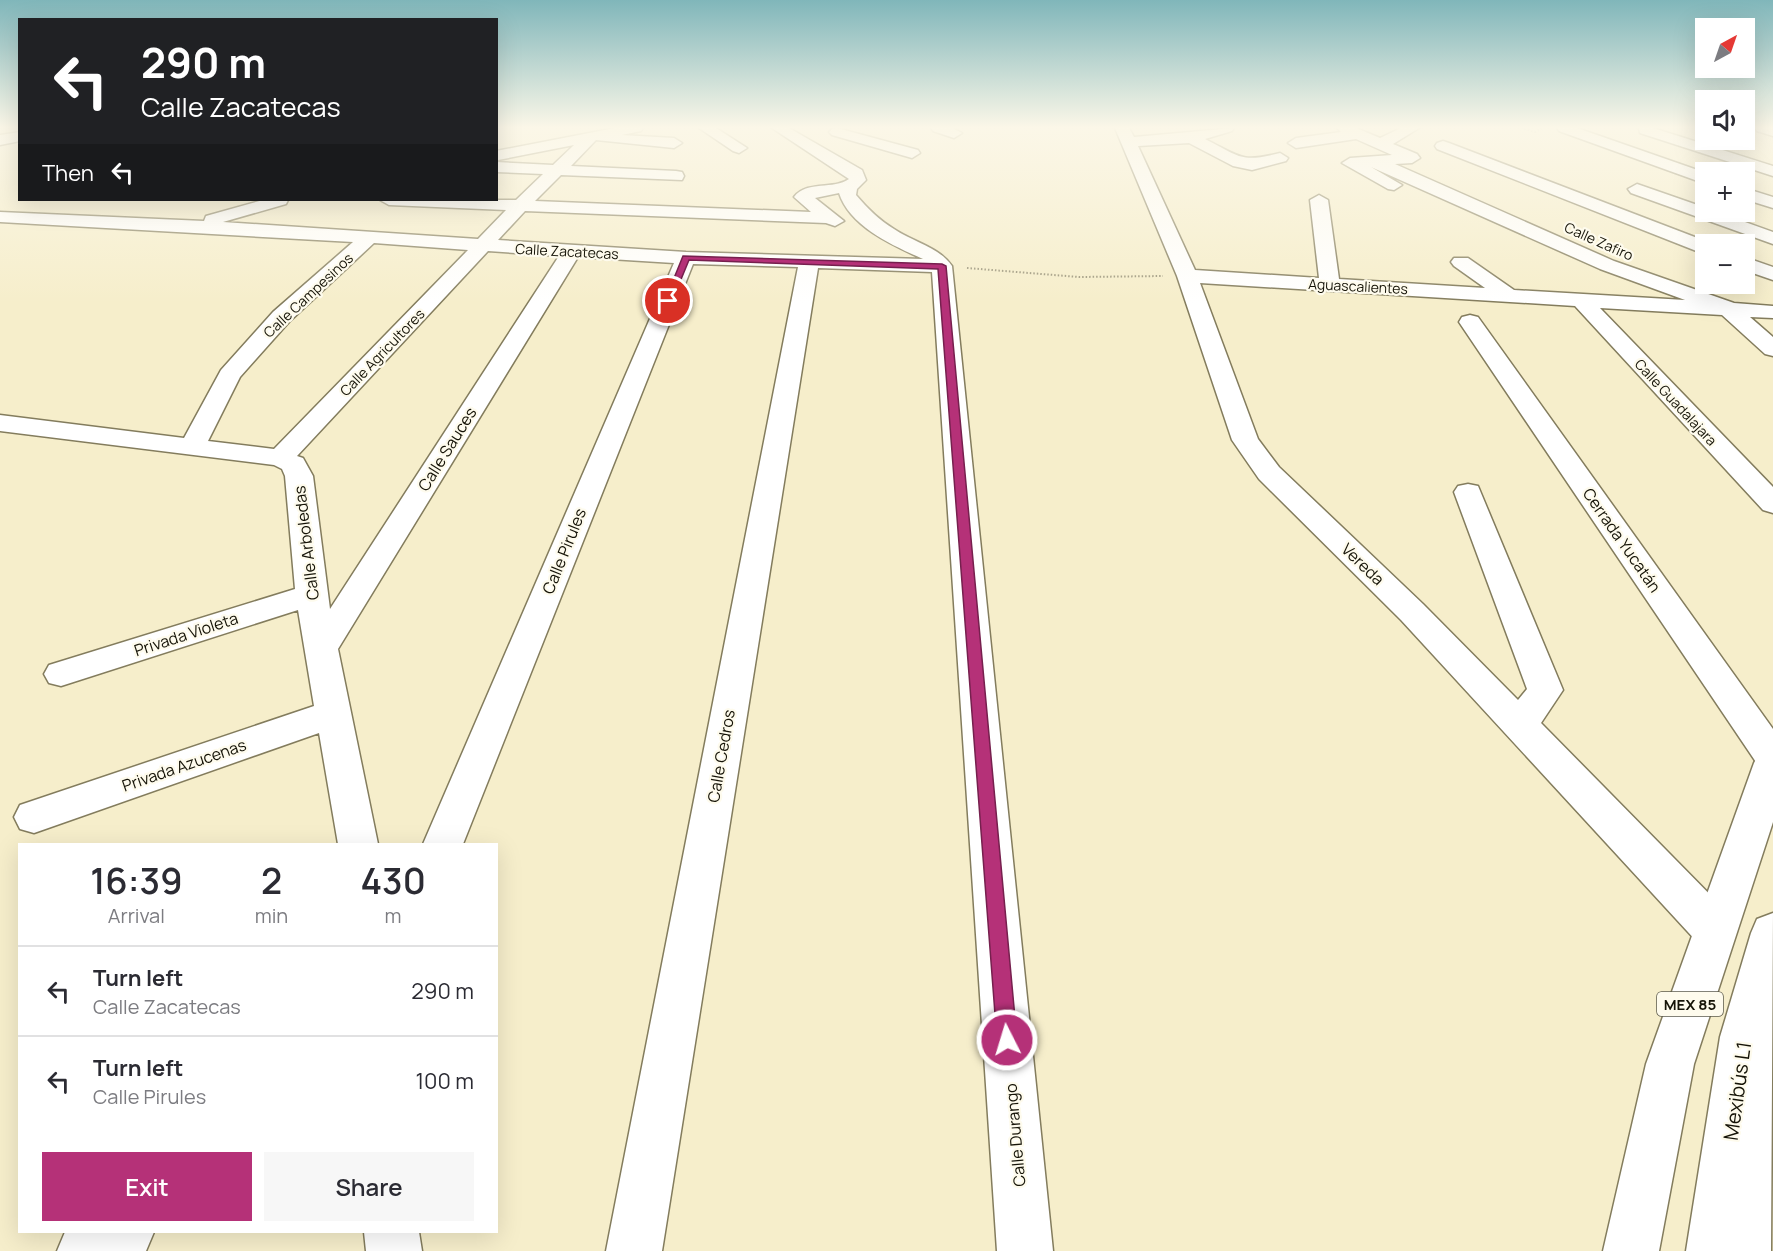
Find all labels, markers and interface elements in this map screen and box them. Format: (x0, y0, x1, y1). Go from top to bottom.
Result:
north arrow (1695, 18, 1755, 78)
map controls (1695, 18, 1755, 294)
text: 290 m (141, 33, 266, 91)
icon: left (42, 42, 120, 120)
text: Calle Zacatecas (141, 88, 341, 125)
button: sound (1695, 90, 1755, 150)
icon: left (106, 156, 139, 189)
text: Then (42, 158, 94, 188)
button: + (1695, 162, 1755, 222)
street label: Calle Zafiro (1562, 217, 1636, 265)
button: − (1695, 234, 1755, 294)
street label: Calle Zacatecas (515, 239, 619, 263)
street label: Calle Campesinos (259, 249, 357, 341)
street label: Aguascalientes (1308, 274, 1408, 298)
pin (642, 275, 693, 326)
icon: arrive (651, 284, 684, 317)
street label: Calle Agricultores (336, 304, 428, 400)
street label: Calle Guadalajara (1631, 354, 1721, 450)
street label: Calle Sauces (413, 403, 481, 495)
street label: Cerrada Yucatán (1578, 483, 1666, 597)
street label: Calle Arboledas (288, 485, 324, 601)
street label: Calle Pirules (537, 505, 591, 597)
street label: Vereda (1337, 538, 1389, 590)
street label: Privada Violeta (131, 607, 241, 661)
street label: Calle Cedros (702, 708, 740, 804)
street label: Privada Azucenas (119, 733, 249, 797)
text: 16:39 (90, 856, 183, 905)
text: 2 (261, 856, 282, 905)
text: 430 (360, 856, 426, 905)
text: Arrival (108, 902, 165, 929)
text: min (255, 902, 288, 929)
text: m (385, 902, 402, 929)
text: Turn left (93, 963, 183, 993)
icon: left (42, 975, 75, 1008)
text: 290 m (411, 976, 474, 1006)
road number: MEX 85 (1657, 992, 1723, 1016)
text: Calle Zacatecas (93, 993, 241, 1020)
position arrow (975, 1008, 1039, 1072)
street label: Mexibús L1 (1717, 1040, 1757, 1142)
text: Turn left (93, 1053, 183, 1083)
icon: left (42, 1065, 75, 1098)
text: 100 m (416, 1066, 474, 1096)
text: Calle Pirules (93, 1083, 206, 1110)
street label: Calle Durango (1000, 1083, 1030, 1187)
button: Exit (42, 1152, 252, 1221)
button: Share (264, 1152, 474, 1221)

